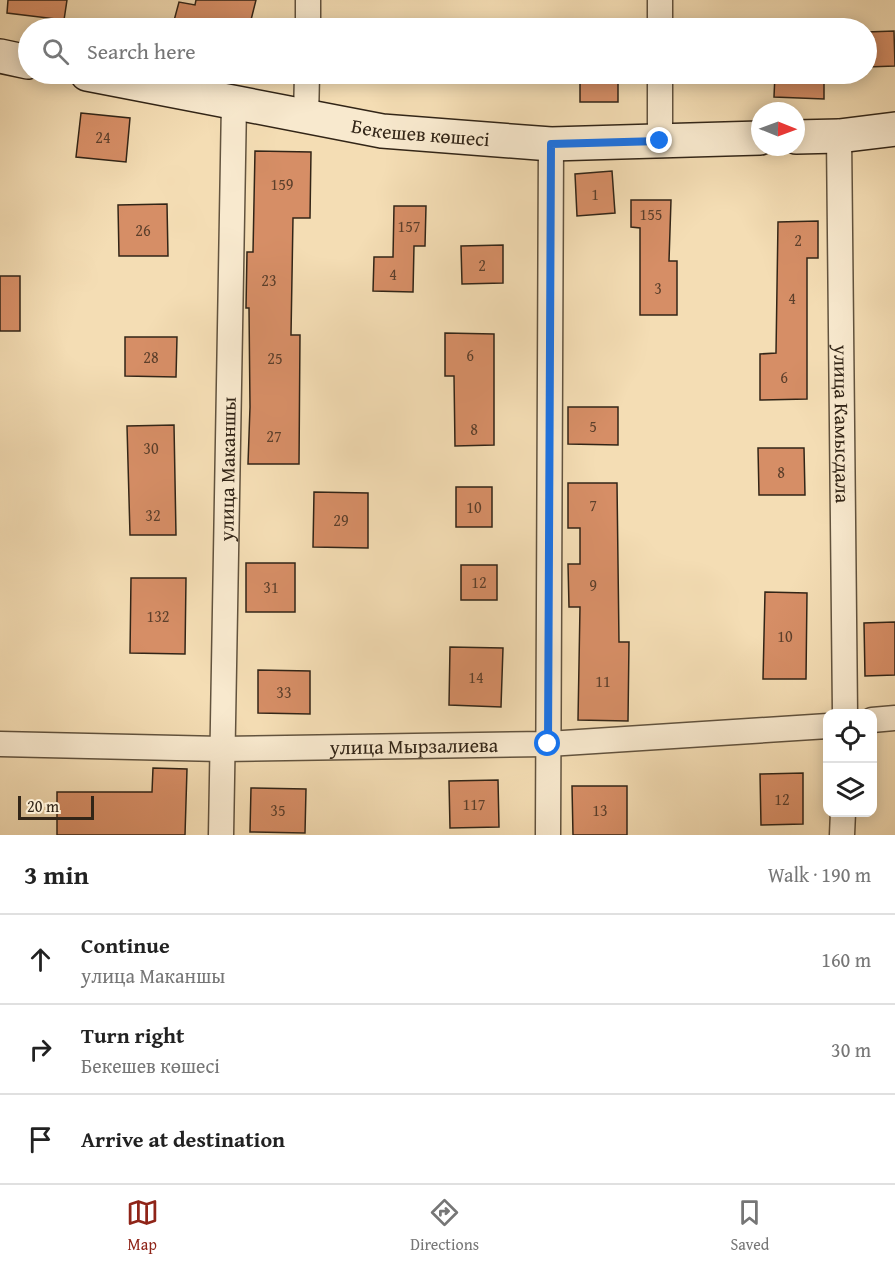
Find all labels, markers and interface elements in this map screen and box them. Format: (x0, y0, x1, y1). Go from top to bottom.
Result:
search box (18, 18, 877, 84)
icon: search (39, 35, 72, 68)
text: Search here (87, 35, 196, 67)
north arrow (751, 102, 805, 156)
street label: Бекешев көшесі (349, 110, 491, 153)
house number: 24 (95, 125, 111, 149)
route end (646, 127, 672, 153)
house number: 159 (270, 172, 294, 196)
house number: 1 (591, 182, 599, 206)
house number: 155 (639, 202, 663, 226)
house number: 157 (397, 214, 421, 238)
house number: 26 (135, 218, 151, 242)
house number: 2 (794, 228, 802, 252)
house number: 2 (478, 253, 486, 277)
house number: 4 (389, 262, 397, 286)
house number: 23 (261, 268, 277, 292)
house number: 3 (654, 276, 662, 300)
house number: 4 (788, 286, 796, 310)
house number: 6 (466, 343, 474, 367)
street label: улица Камысдала (827, 344, 858, 504)
house number: 28 (143, 345, 159, 369)
house number: 25 (267, 346, 283, 370)
house number: 6 (780, 365, 788, 389)
street label: улица Маканшы (211, 397, 243, 543)
house number: 5 (589, 414, 597, 438)
house number: 8 (470, 417, 478, 441)
house number: 27 (266, 424, 282, 448)
house number: 30 (143, 436, 159, 460)
house number: 8 (777, 460, 785, 484)
house number: 7 (589, 493, 597, 517)
house number: 10 (466, 495, 482, 519)
house number: 32 (145, 503, 161, 527)
house number: 29 (333, 508, 349, 532)
house number: 12 (471, 570, 487, 594)
house number: 9 (589, 573, 597, 597)
house number: 31 (263, 575, 279, 599)
house number: 132 (146, 604, 170, 628)
house number: 10 (777, 624, 793, 648)
house number: 14 (468, 665, 484, 689)
house number: 11 (595, 669, 611, 693)
house number: 33 (276, 680, 292, 704)
map controls (823, 709, 877, 817)
button: locate (823, 709, 877, 763)
street label: улица Мырзалиева (328, 730, 499, 761)
route start (534, 730, 560, 756)
button: layers (823, 763, 877, 817)
house number: 12 (774, 787, 790, 811)
house number: 117 (462, 792, 486, 816)
scale bar (18, 793, 94, 820)
text: 20 m (27, 794, 59, 818)
house number: 35 (270, 798, 286, 822)
house number: 13 (592, 798, 608, 822)
text: 3 min (24, 855, 89, 894)
text: Walk · 190 m (768, 860, 871, 889)
text: Continue (81, 929, 170, 961)
icon: ahead (24, 943, 57, 976)
text: 160 m (821, 945, 871, 974)
text: улица Маканшы (81, 961, 225, 990)
text: Turn right (81, 1019, 184, 1051)
icon: right (24, 1033, 57, 1066)
text: 30 m (831, 1035, 871, 1064)
text: Бекешев көшесі (81, 1051, 220, 1080)
icon: arrive (24, 1123, 57, 1156)
text: Arrive at destination (81, 1123, 285, 1155)
tab: Map (126, 1196, 159, 1256)
tab: Directions (410, 1196, 479, 1256)
tab: Saved (730, 1196, 769, 1256)

